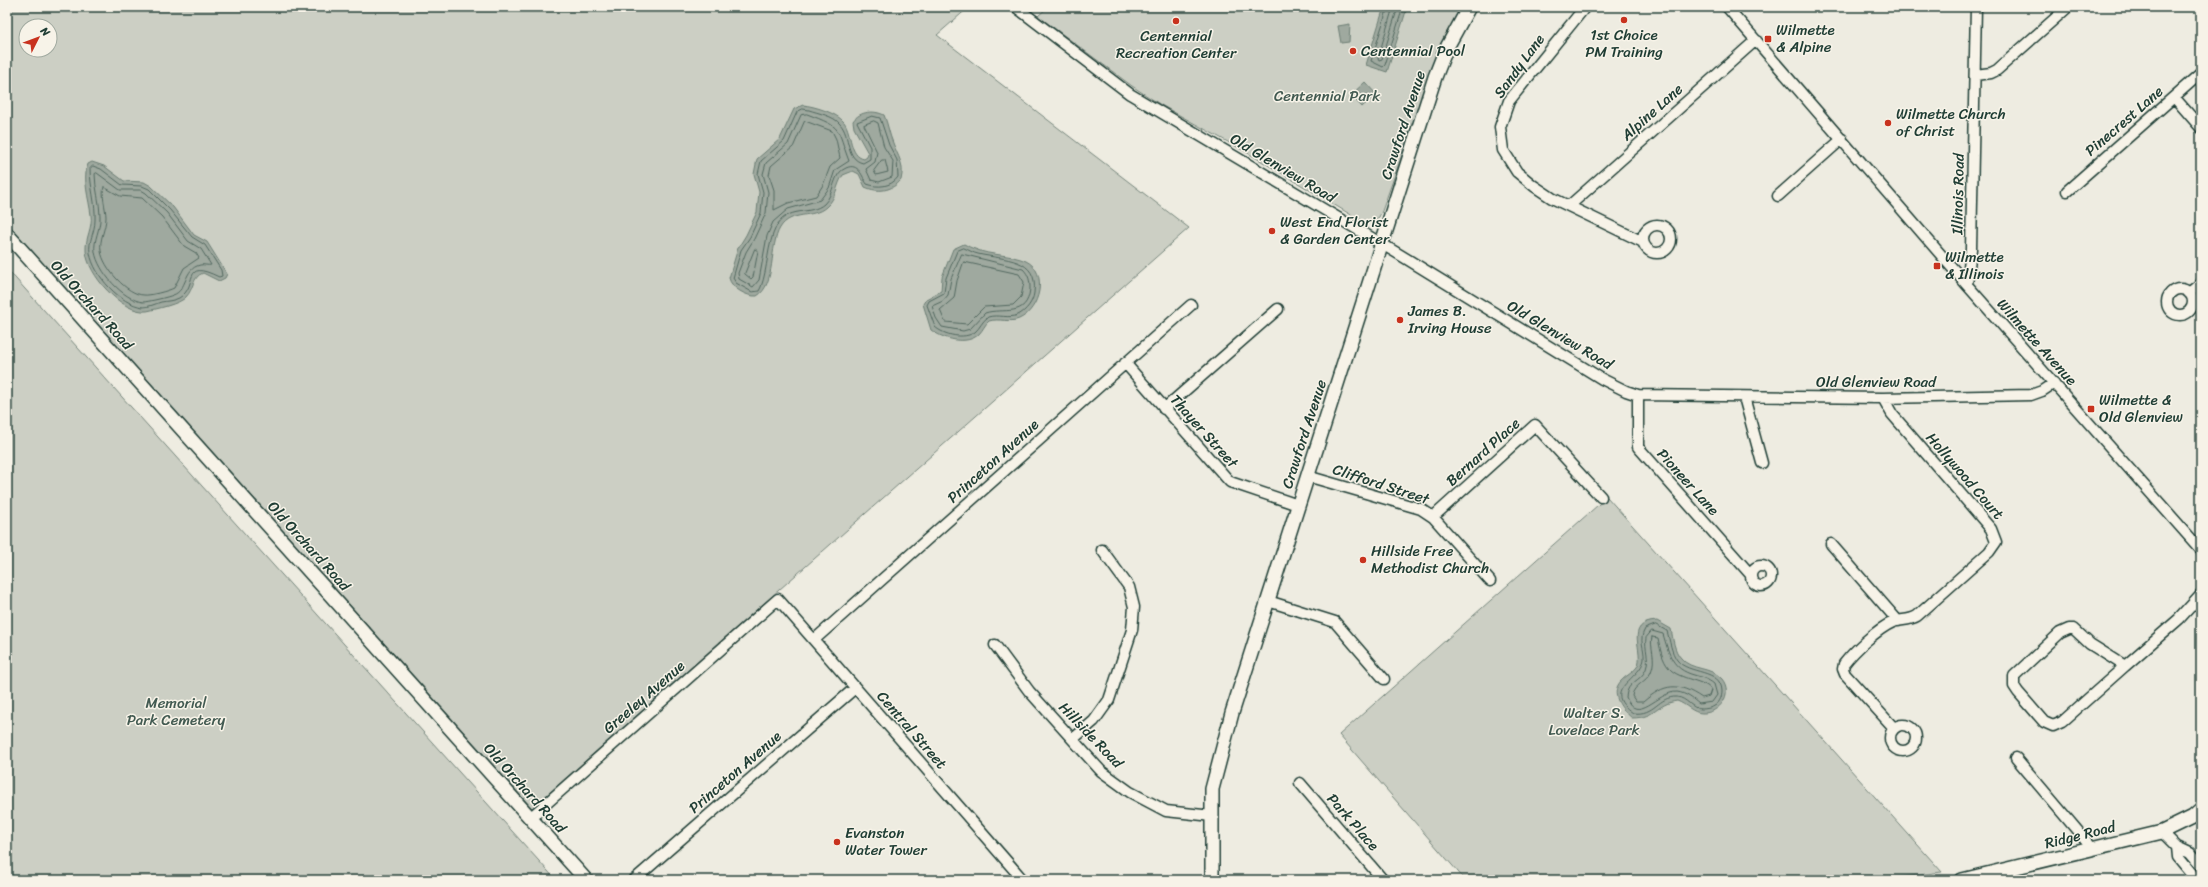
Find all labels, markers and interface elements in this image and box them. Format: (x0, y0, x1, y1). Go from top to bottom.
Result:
marker: 1st Choice PM Training (1619, 15, 1629, 25)
marker: Centennial Recreation Center (1171, 16, 1181, 26)
place label: Wilmette & Alpine (1776, 17, 1835, 60)
north arrow (18, 18, 58, 58)
text: N (35, 22, 55, 41)
place label: 1st Choice PM Training (1585, 22, 1663, 65)
place label: Centennial Recreation Center (1116, 23, 1237, 66)
street label: Sandy Lane (1487, 28, 1551, 104)
marker: Wilmette & Alpine (1763, 34, 1773, 44)
place label: Centennial Pool (1361, 38, 1466, 64)
marker: Centennial Pool (1348, 46, 1358, 56)
street label: Crawford Avenue (1373, 67, 1433, 183)
street label: Alpine Lane (1614, 77, 1689, 148)
street label: Pinecrest Lane (2079, 79, 2170, 163)
park label: Centennial Park (1274, 83, 1381, 109)
place label: Wilmette Church of Christ (1896, 101, 2006, 144)
marker: Wilmette Church of Christ (1883, 118, 1893, 128)
street label: Old Glenview Road (1225, 126, 1342, 211)
street label: Illinois Road (1944, 152, 1972, 236)
place label: West End Florist & Garden Center (1280, 209, 1390, 252)
marker: West End Florist & Garden Center (1267, 226, 1277, 236)
place label: Wilmette & Illinois (1945, 244, 2004, 287)
street label: Old Orchard Road (44, 254, 141, 357)
marker: Wilmette & Illinois (1932, 261, 1942, 271)
street label: Wilmette Avenue (1990, 292, 2084, 392)
street label: Old Glenview Road (1502, 293, 1619, 378)
place label: James B. Irving House (1407, 298, 1492, 341)
marker: James B. Irving House (1395, 315, 1405, 325)
street label: Old Glenview Road (1816, 369, 1937, 395)
street label: Crawford Avenue (1274, 376, 1334, 492)
place label: Wilmette & Old Glenview (2099, 387, 2184, 430)
street label: Thayer Street (1163, 388, 1245, 475)
marker: Wilmette & Old Glenview (2086, 404, 2096, 414)
street label: Bernard Place (1440, 411, 1526, 493)
street label: Princeton Avenue (941, 412, 1045, 510)
street label: Hollywood Court (1919, 426, 2011, 526)
street label: Pioneer Lane (1650, 442, 1726, 522)
street label: Clifford Street (1329, 456, 1434, 512)
street label: Old Orchard Road (261, 495, 358, 598)
place label: Hillside Free Methodist Church (1371, 538, 1489, 581)
marker: Hillside Free Methodist Church (1358, 555, 1368, 565)
street label: Greeley Avenue (597, 654, 691, 740)
street label: Central Street (870, 685, 954, 776)
park label: Memorial Park Cemetery (127, 690, 226, 733)
street label: Hillside Road (1052, 695, 1131, 775)
park label: Walter S. Lovelace Park (1549, 700, 1639, 743)
street label: Princeton Avenue (682, 724, 788, 820)
street label: Old Orchard Road (477, 737, 574, 840)
street label: Park Place (1320, 787, 1386, 857)
street label: Ridge Road (2042, 813, 2119, 856)
place label: Evanston Water Tower (845, 820, 928, 863)
marker: Evanston Water Tower (832, 837, 842, 847)

